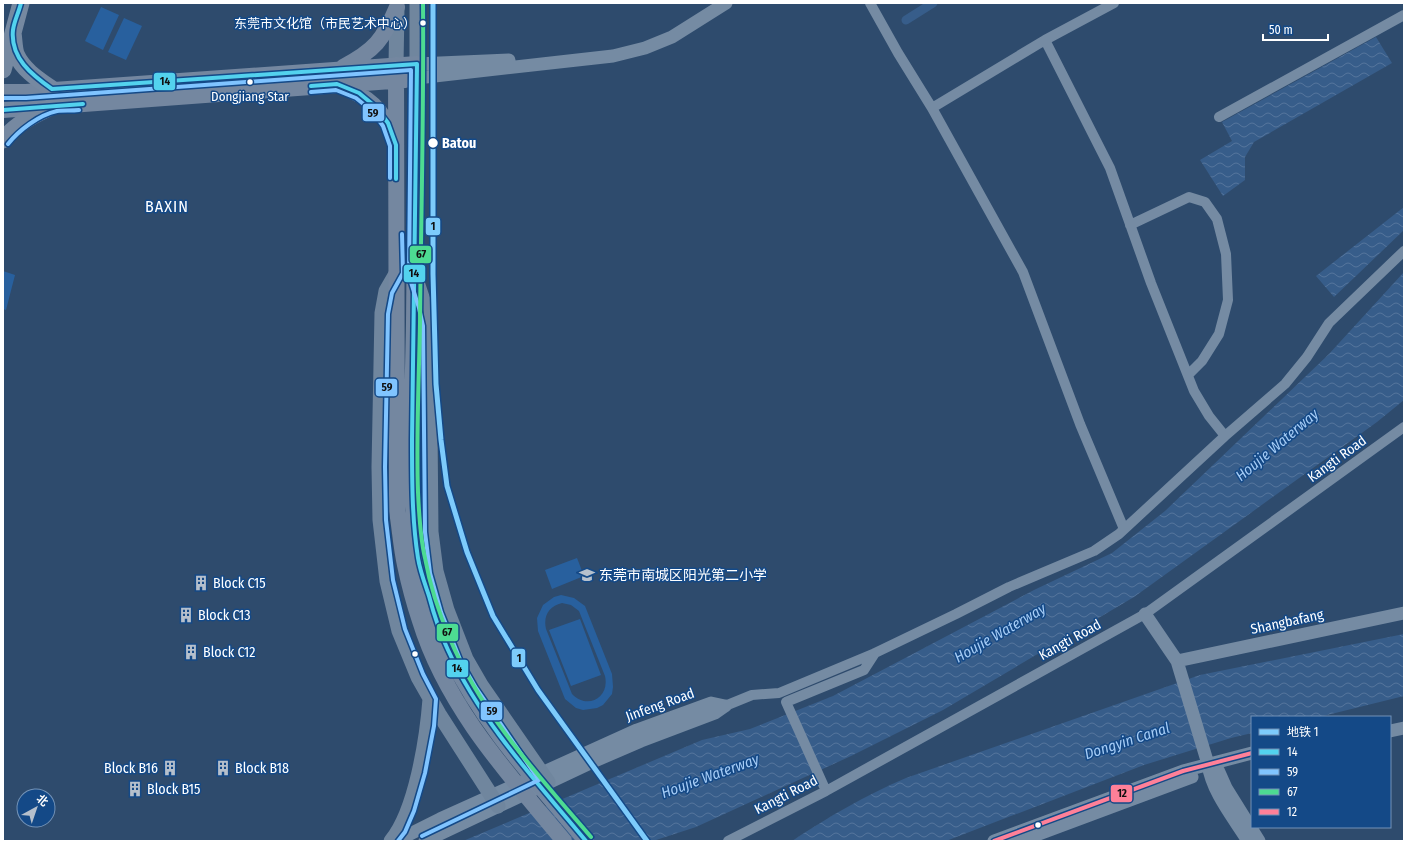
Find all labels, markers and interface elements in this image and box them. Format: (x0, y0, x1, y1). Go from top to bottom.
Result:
place label: 东莞市文化馆（市民艺术中心） (234, 16, 416, 31)
scale bar (1263, 16, 1328, 42)
marker: 东莞市文化馆（市民艺术中心） (418, 18, 428, 28)
text: 50 m (1269, 23, 1293, 37)
line badge: 14 (153, 72, 176, 91)
text: 14 (160, 75, 170, 88)
marker: Dongjiang Star (245, 77, 255, 87)
place label: Dongjiang Star (211, 89, 289, 104)
line badge: 59 (362, 103, 385, 122)
text: 59 (368, 107, 379, 120)
place label: Batou (442, 135, 476, 152)
marker: Batou (426, 136, 440, 150)
district label: BAXIN (145, 197, 189, 216)
line badge: 1 (425, 217, 441, 236)
text: 1 (431, 220, 435, 233)
line badge: 67 (409, 245, 432, 264)
text: 67 (416, 248, 426, 261)
line badge: 14 (403, 264, 426, 283)
text: 14 (409, 267, 419, 280)
line badge: 59 (375, 378, 398, 397)
text: 59 (382, 381, 393, 394)
water label: Houjie Waterway (1232, 404, 1323, 485)
street label: Kangti Road (1304, 432, 1370, 486)
school or university icon: 东莞市南城区阳光第二小学 (578, 566, 596, 584)
place label: 东莞市南城区阳光第二小学 (599, 567, 767, 584)
building icon: Block C15 (192, 574, 210, 592)
place label: Block C15 (213, 575, 266, 592)
water label: Houjie Waterway (951, 599, 1050, 666)
building icon: Block C13 (177, 606, 195, 624)
street label: Shangbafang (1249, 606, 1325, 638)
place label: Block C13 (198, 607, 251, 624)
street label: Kangti Road (1036, 616, 1104, 664)
line badge: 67 (436, 623, 459, 642)
text: 67 (442, 626, 452, 639)
building icon: Block C12 (182, 643, 200, 661)
place label: Block C12 (203, 644, 255, 661)
line badge: 1 (511, 648, 526, 668)
unlabelled marker (410, 649, 420, 659)
text: 1 (517, 652, 521, 665)
line badge: 14 (446, 659, 469, 678)
text: 14 (452, 662, 462, 675)
street label: Jinfeng Road (623, 685, 697, 725)
line badge: 59 (480, 701, 503, 721)
text: 59 (487, 705, 498, 718)
legend (1251, 716, 1391, 828)
water label: Dongyin Canal (1082, 719, 1172, 763)
text: 地铁 1 (1287, 725, 1319, 739)
text: 14 (1287, 745, 1298, 759)
water label: Houjie Waterway (659, 750, 763, 802)
building icon: Block B16 (161, 759, 179, 777)
building icon: Block B18 (214, 759, 232, 777)
place label: Block B16 (104, 760, 158, 777)
place label: Block B18 (235, 760, 289, 777)
text: 59 (1287, 765, 1298, 779)
street label: Kangti Road (752, 772, 820, 818)
building icon: Block B15 (126, 780, 144, 798)
place label: Block B15 (147, 781, 200, 798)
line badge: 12 (1110, 784, 1133, 803)
text: 67 (1287, 785, 1298, 799)
text: 12 (1117, 787, 1127, 800)
north arrow (16, 788, 56, 828)
text: 北 (34, 792, 50, 809)
text: 12 (1287, 805, 1297, 819)
unlabelled marker (1033, 820, 1043, 830)

